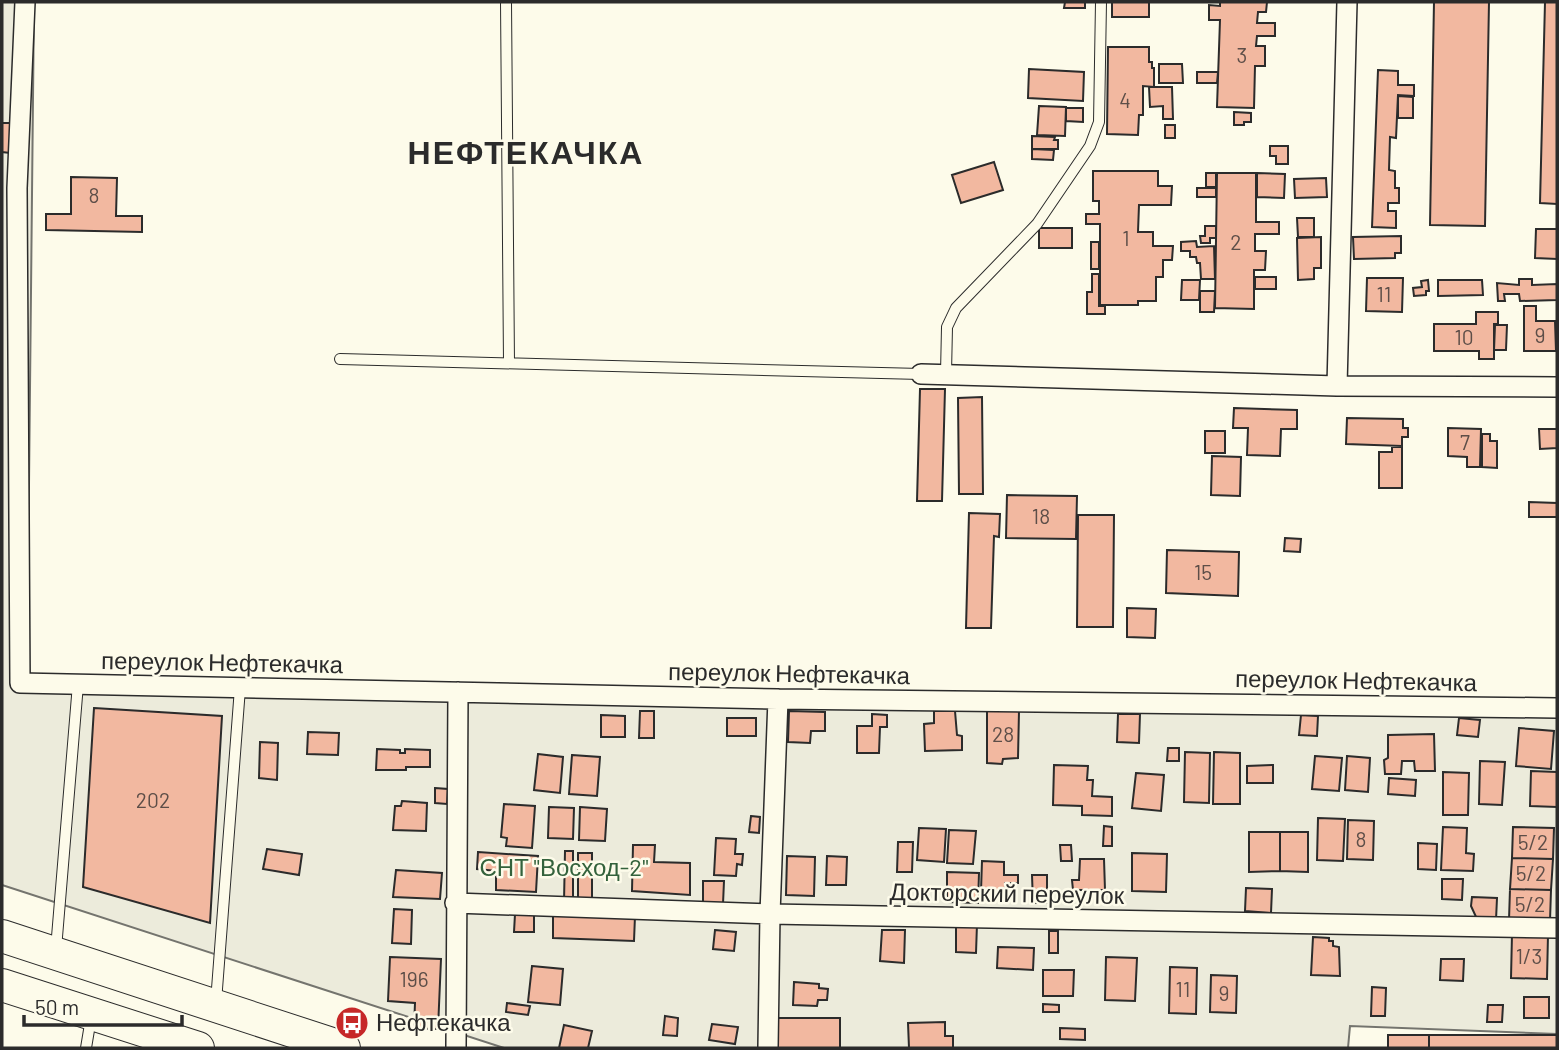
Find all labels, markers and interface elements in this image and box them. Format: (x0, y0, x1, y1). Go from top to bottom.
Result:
house number: 3 (1237, 42, 1247, 67)
house number: 4 (1119, 87, 1131, 112)
district label: НЕФТЕКАЧКА (408, 132, 644, 170)
house number: 8 (89, 182, 99, 207)
house number: 1 (1122, 225, 1130, 250)
house number: 2 (1230, 229, 1242, 254)
house number: 11 (1377, 281, 1391, 306)
house number: 9 (1535, 322, 1545, 347)
house number: 10 (1454, 324, 1474, 349)
house number: 7 (1460, 429, 1470, 454)
house number: 18 (1032, 503, 1050, 528)
house number: 15 (1194, 559, 1212, 584)
street label: переулок Нефтекачка (101, 645, 344, 678)
street label: переулок Нефтекачка (668, 656, 911, 689)
street label: переулок Нефтекачка (1235, 663, 1478, 696)
house number: 28 (992, 721, 1014, 746)
house number: 202 (136, 787, 170, 812)
house number: 8 (1356, 826, 1366, 851)
house number: 5/2 (1518, 829, 1548, 854)
park label: СНТ "Восход-2" (480, 852, 648, 881)
house number: 5/2 (1516, 860, 1546, 885)
street label: Докторский переулок (890, 876, 1125, 909)
house number: 5/2 (1515, 891, 1545, 916)
house number: 1/3 (1516, 943, 1542, 968)
house number: 196 (399, 966, 429, 991)
house number: 11 (1176, 976, 1190, 1001)
house number: 9 (1219, 980, 1229, 1005)
scale bar (24, 984, 182, 1028)
text: 50 m (35, 994, 79, 1019)
bus stop icon: Нефтекачка (333, 1004, 371, 1042)
place label: Нефтекачка (376, 1007, 511, 1036)

